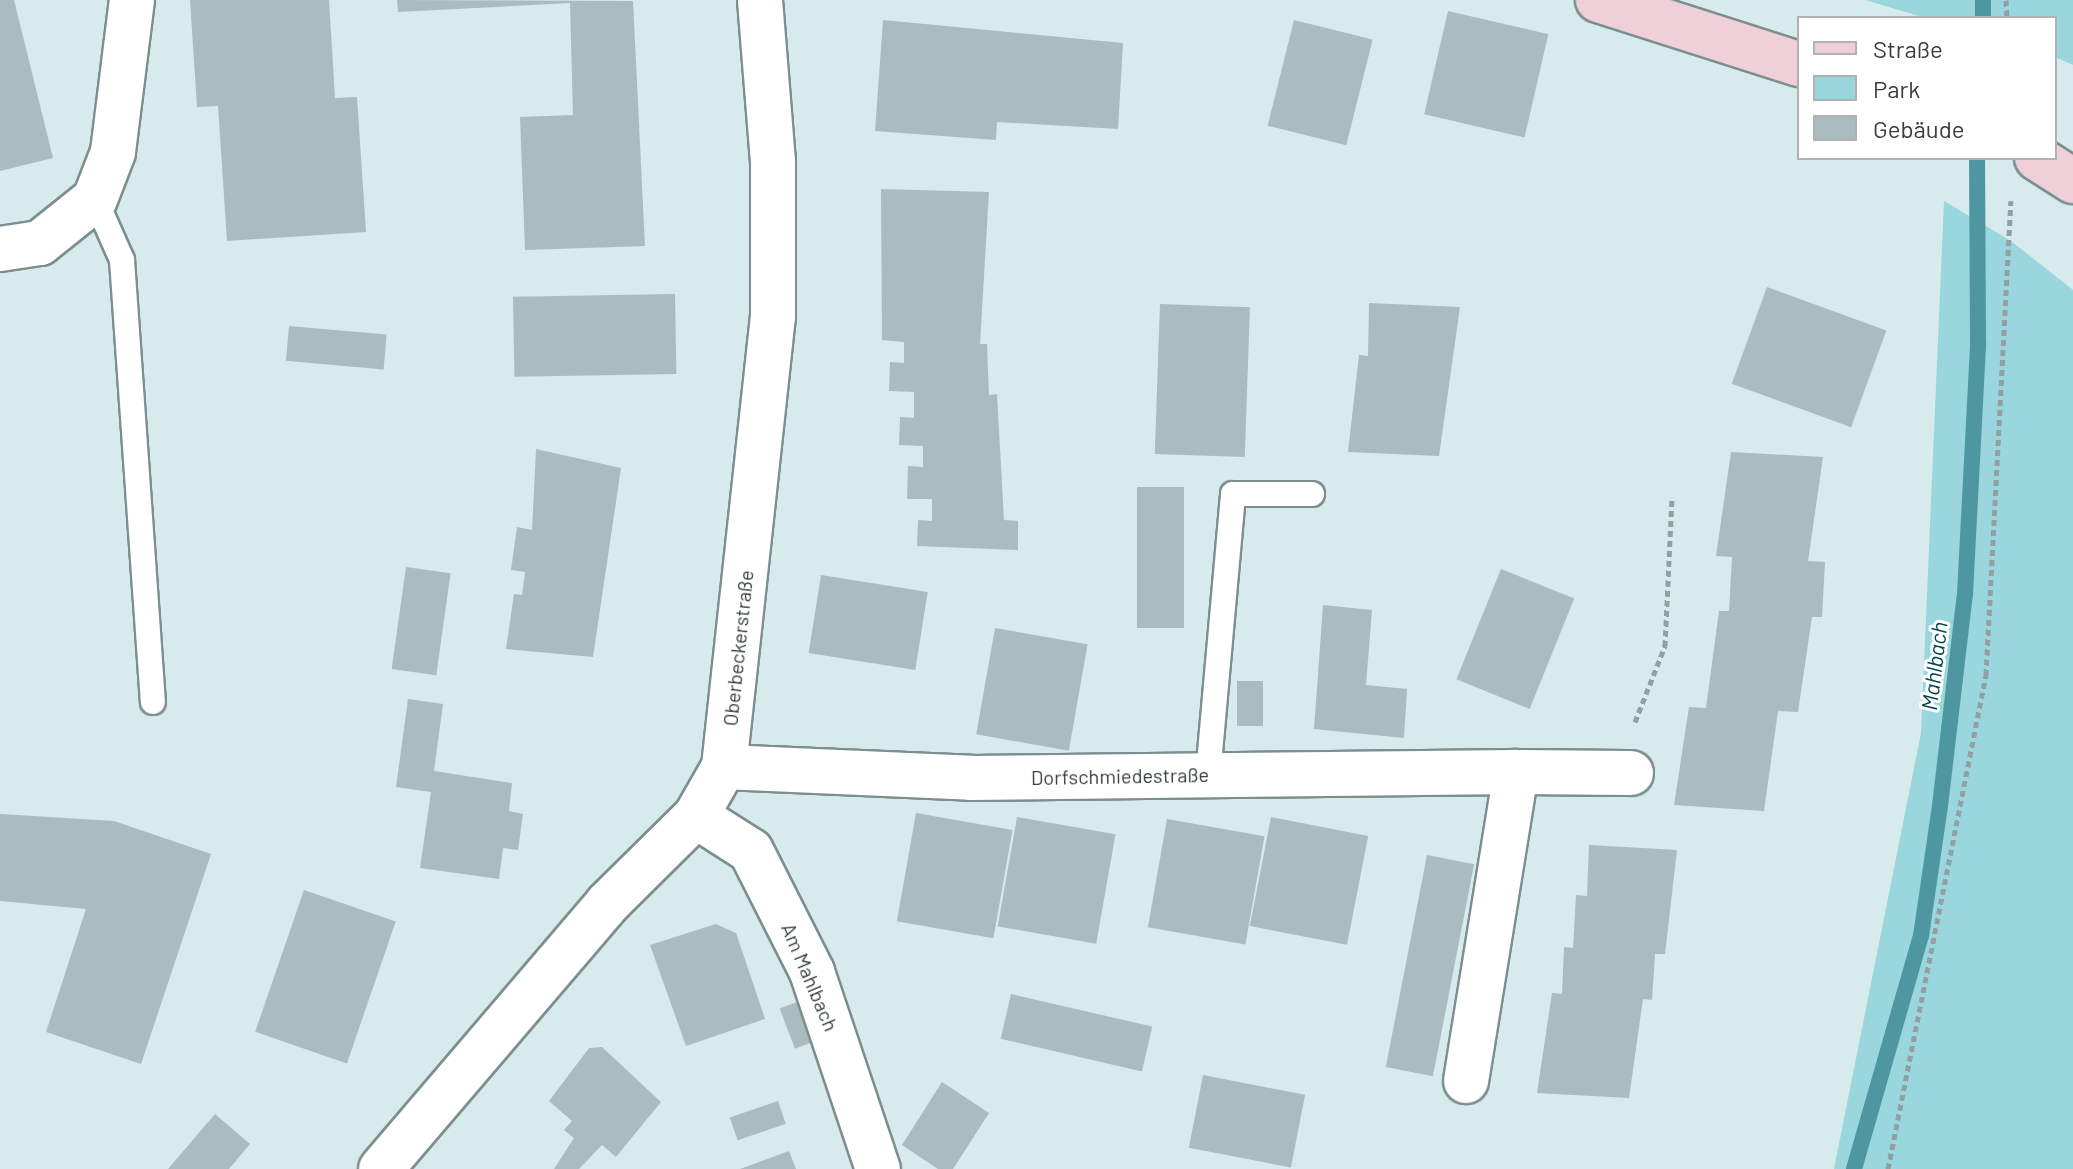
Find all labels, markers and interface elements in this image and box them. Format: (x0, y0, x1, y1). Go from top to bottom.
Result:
legend (1797, 16, 2057, 160)
text: Straße (1873, 34, 1943, 63)
text: Park (1873, 74, 1920, 103)
text: Gebäude (1873, 114, 1965, 143)
street label: Oberbeckerstraße (718, 569, 758, 727)
water label: Mahlbach (1915, 620, 1953, 712)
street label: Dorfschmiedestraße (1031, 762, 1209, 790)
street label: Am Mahlbach (777, 919, 843, 1035)

